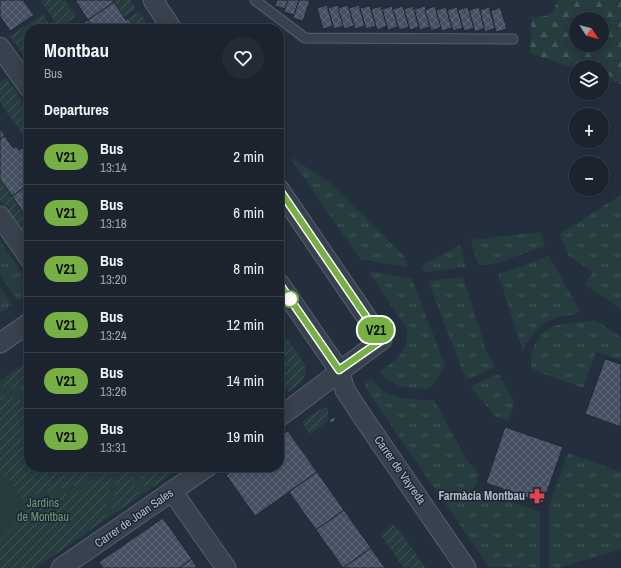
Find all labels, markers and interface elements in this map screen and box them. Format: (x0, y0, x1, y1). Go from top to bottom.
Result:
north arrow (569, 12, 609, 52)
map controls (569, 12, 609, 196)
text: Montbau (44, 37, 109, 63)
button: heart (222, 37, 264, 79)
button: layers (569, 60, 609, 100)
text: Bus (44, 65, 62, 82)
text: Departures (44, 99, 109, 120)
button: + (569, 108, 609, 148)
text: Bus (100, 138, 123, 159)
text: 2 min (233, 146, 264, 167)
text: V21 (56, 148, 76, 166)
button: − (569, 156, 609, 196)
text: 13:14 (100, 159, 127, 176)
text: Bus (100, 194, 123, 215)
text: 6 min (233, 202, 264, 223)
text: V21 (56, 204, 76, 222)
text: 13:18 (100, 215, 127, 232)
text: Bus (100, 250, 123, 271)
text: 8 min (233, 258, 264, 279)
text: V21 (56, 260, 76, 278)
text: 13:20 (100, 271, 127, 288)
unlabelled marker (281, 290, 299, 308)
text: Bus (100, 306, 123, 327)
text: 12 min (226, 314, 264, 335)
text: V21 (56, 316, 76, 334)
line badge: V21 (353, 317, 399, 343)
text: V21 (366, 321, 386, 339)
text: 13:24 (100, 327, 127, 344)
text: Bus (100, 362, 123, 383)
text: 14 min (226, 370, 264, 391)
text: V21 (56, 372, 76, 390)
text: 13:26 (100, 383, 127, 400)
text: Bus (100, 418, 123, 439)
text: 19 min (226, 426, 264, 447)
text: V21 (56, 428, 76, 446)
street label: Carrer de Vayreda (370, 433, 430, 508)
text: 13:31 (100, 439, 127, 456)
street label: Carrer de Joan Sales (91, 485, 177, 551)
pharmacy icon: Farmàcia Montbau (528, 487, 546, 505)
place label: Farmàcia Montbau (439, 488, 525, 504)
park label: Jardins de Montbau (17, 495, 69, 525)

